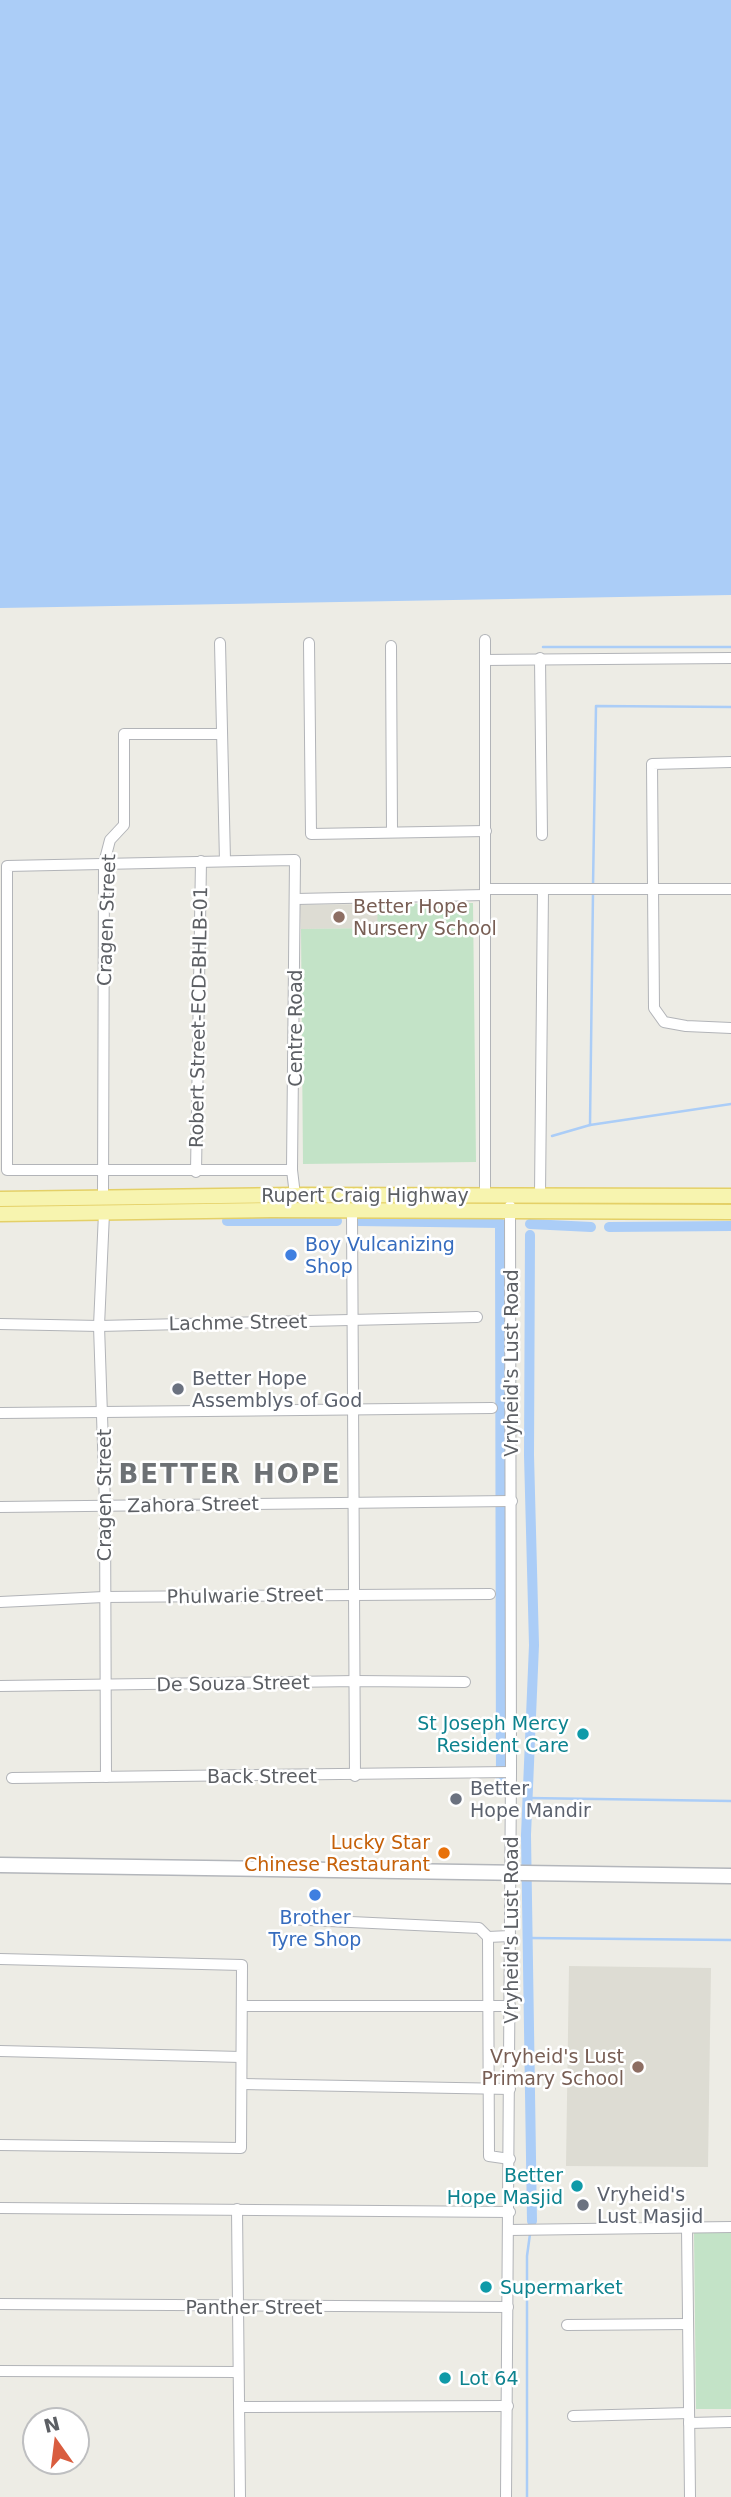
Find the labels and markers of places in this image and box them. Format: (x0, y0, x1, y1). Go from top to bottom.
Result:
place label: Better Hope Nursery School (353, 895, 497, 939)
marker: Better Hope Nursery School (331, 909, 347, 925)
place label: Boy Vulcanizing Shop (305, 1233, 455, 1277)
marker: Boy Vulcanizing Shop (283, 1247, 299, 1263)
place label: Better Hope Assemblys of God (192, 1367, 362, 1411)
marker: Better Hope Assemblys of God (170, 1381, 186, 1397)
place label: St Joseph Mercy Resident Care (417, 1712, 569, 1756)
marker: St Joseph Mercy Resident Care (575, 1726, 591, 1742)
place label: Better Hope Mandir (470, 1777, 591, 1821)
marker: Better Hope Mandir (448, 1791, 464, 1807)
place label: Lucky Star Chinese Restaurant (244, 1831, 430, 1875)
marker: Lucky Star Chinese Restaurant (436, 1845, 452, 1861)
marker: Brother Tyre Shop (307, 1887, 323, 1903)
place label: Brother Tyre Shop (268, 1906, 361, 1950)
place label: Vryheid's Lust Primary School (481, 2045, 624, 2089)
marker: Vryheid's Lust Primary School (630, 2059, 646, 2075)
place label: Better Hope Masjid (447, 2164, 563, 2208)
marker: Better Hope Masjid (569, 2178, 585, 2194)
place label: Vryheid's Lust Masjid (597, 2183, 703, 2227)
marker: Vryheid's Lust Masjid (575, 2197, 591, 2213)
place label: Supermarket (500, 2276, 623, 2298)
marker: Supermarket (478, 2279, 494, 2295)
place label: Lot 64 (459, 2367, 519, 2389)
marker: Lot 64 (437, 2370, 453, 2386)

